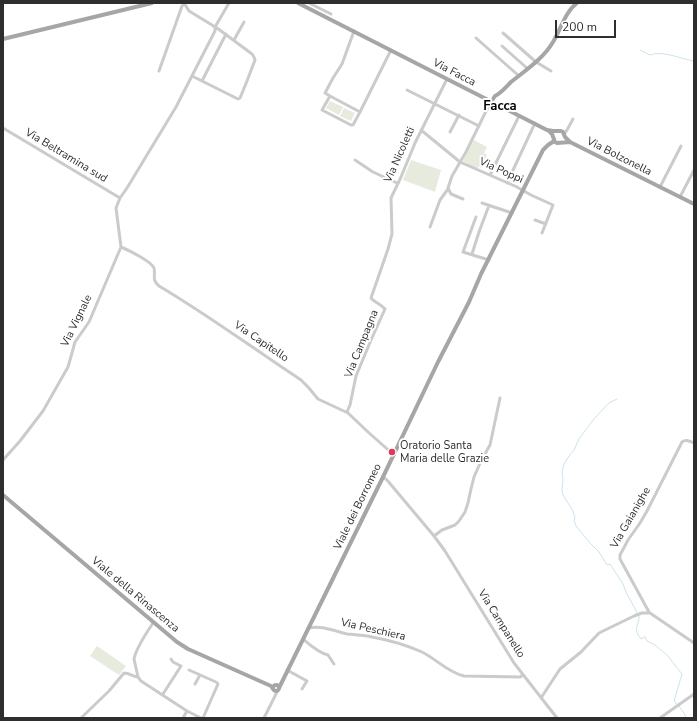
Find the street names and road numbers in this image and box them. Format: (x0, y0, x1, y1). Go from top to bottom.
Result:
street label: Via Facca (430, 57, 478, 89)
street label: Via Nicoletti (382, 125, 418, 185)
street label: Via Beltramina sud (23, 126, 109, 186)
street label: Via Bolzonella (584, 135, 654, 179)
street label: Via Poppi (477, 155, 525, 187)
street label: Via Vignale (59, 293, 95, 349)
street label: Via Campagna (342, 308, 382, 380)
street label: Via Capitello (231, 319, 291, 365)
street label: Viale dei Borromeo (331, 462, 385, 552)
street label: Via Gaianighe (608, 485, 654, 551)
street label: Viale della Rinascenza (88, 554, 182, 636)
street label: Via Campanello (475, 587, 527, 661)
street label: Via Peschiera (339, 616, 407, 644)

